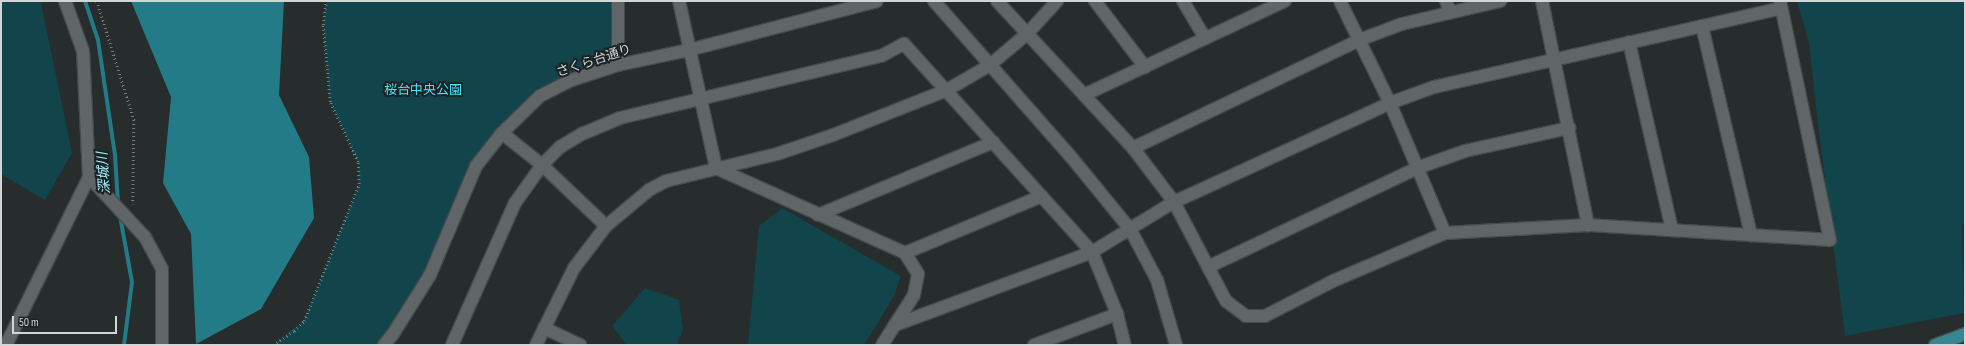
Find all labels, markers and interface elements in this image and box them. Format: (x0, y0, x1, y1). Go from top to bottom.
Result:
street label: さくら台通り (554, 42, 634, 80)
park label: 桜台中央公園 (384, 82, 462, 98)
water label: 深城川 (94, 151, 114, 195)
scale bar (14, 308, 119, 334)
text: 50 m (19, 315, 39, 330)

